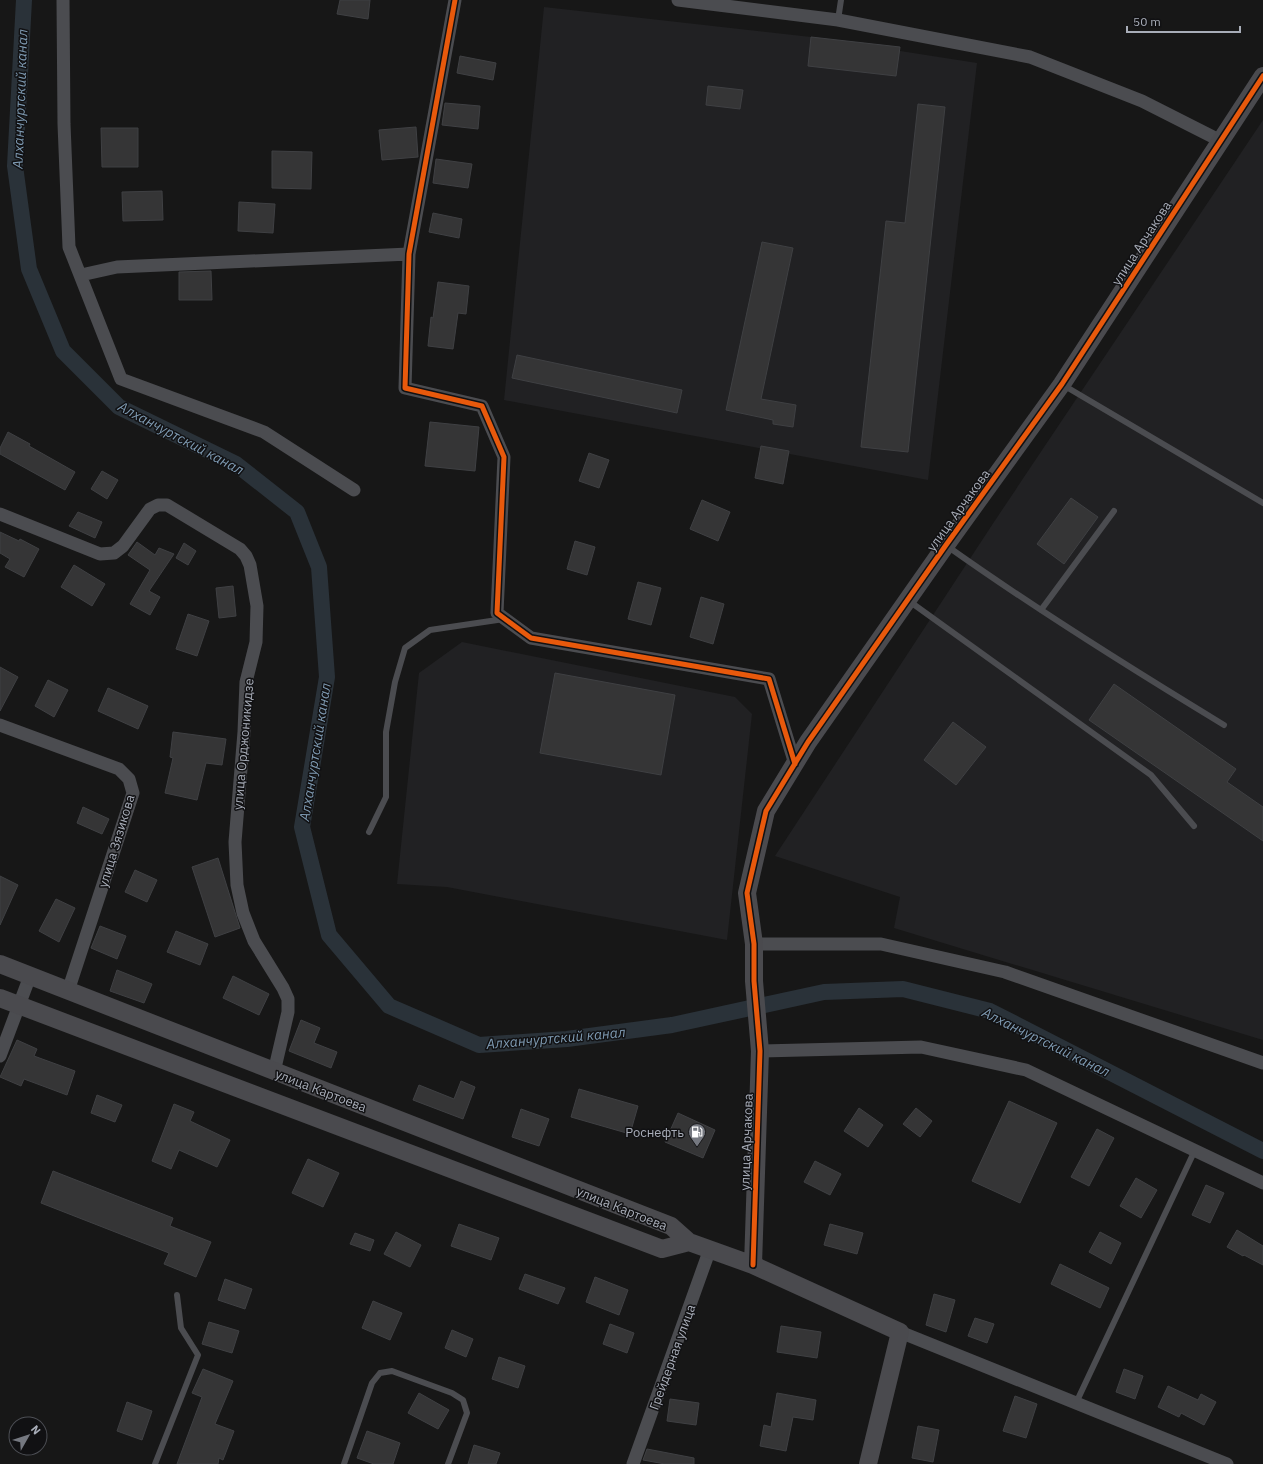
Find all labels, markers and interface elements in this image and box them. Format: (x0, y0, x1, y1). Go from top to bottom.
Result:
scale bar (1127, 8, 1240, 34)
text: 50 m (1133, 14, 1161, 29)
water label: Алханчуртский канал (9, 28, 31, 170)
street label: улица Арчакова (1108, 198, 1175, 289)
water label: Алханчуртский канал (114, 397, 247, 479)
street label: улица Арчакова (923, 466, 994, 555)
street label: улица Орджоникидзе (229, 677, 258, 811)
water label: Алханчуртский канал (295, 681, 335, 823)
street label: улица Зязикова (94, 793, 139, 890)
water label: Алханчуртский канал (978, 1003, 1113, 1081)
water label: Алханчуртский канал (485, 1023, 627, 1053)
street label: улица Картоева (273, 1065, 369, 1116)
street label: улица Арчакова (736, 1093, 757, 1191)
fuel station icon: Роснефть (687, 1122, 707, 1147)
place label: Роснефть (625, 1124, 684, 1141)
street label: улица Картоева (574, 1183, 670, 1234)
street label: Грейдерная улица (645, 1302, 699, 1412)
north arrow (8, 1416, 48, 1456)
text: N (28, 1422, 44, 1437)

